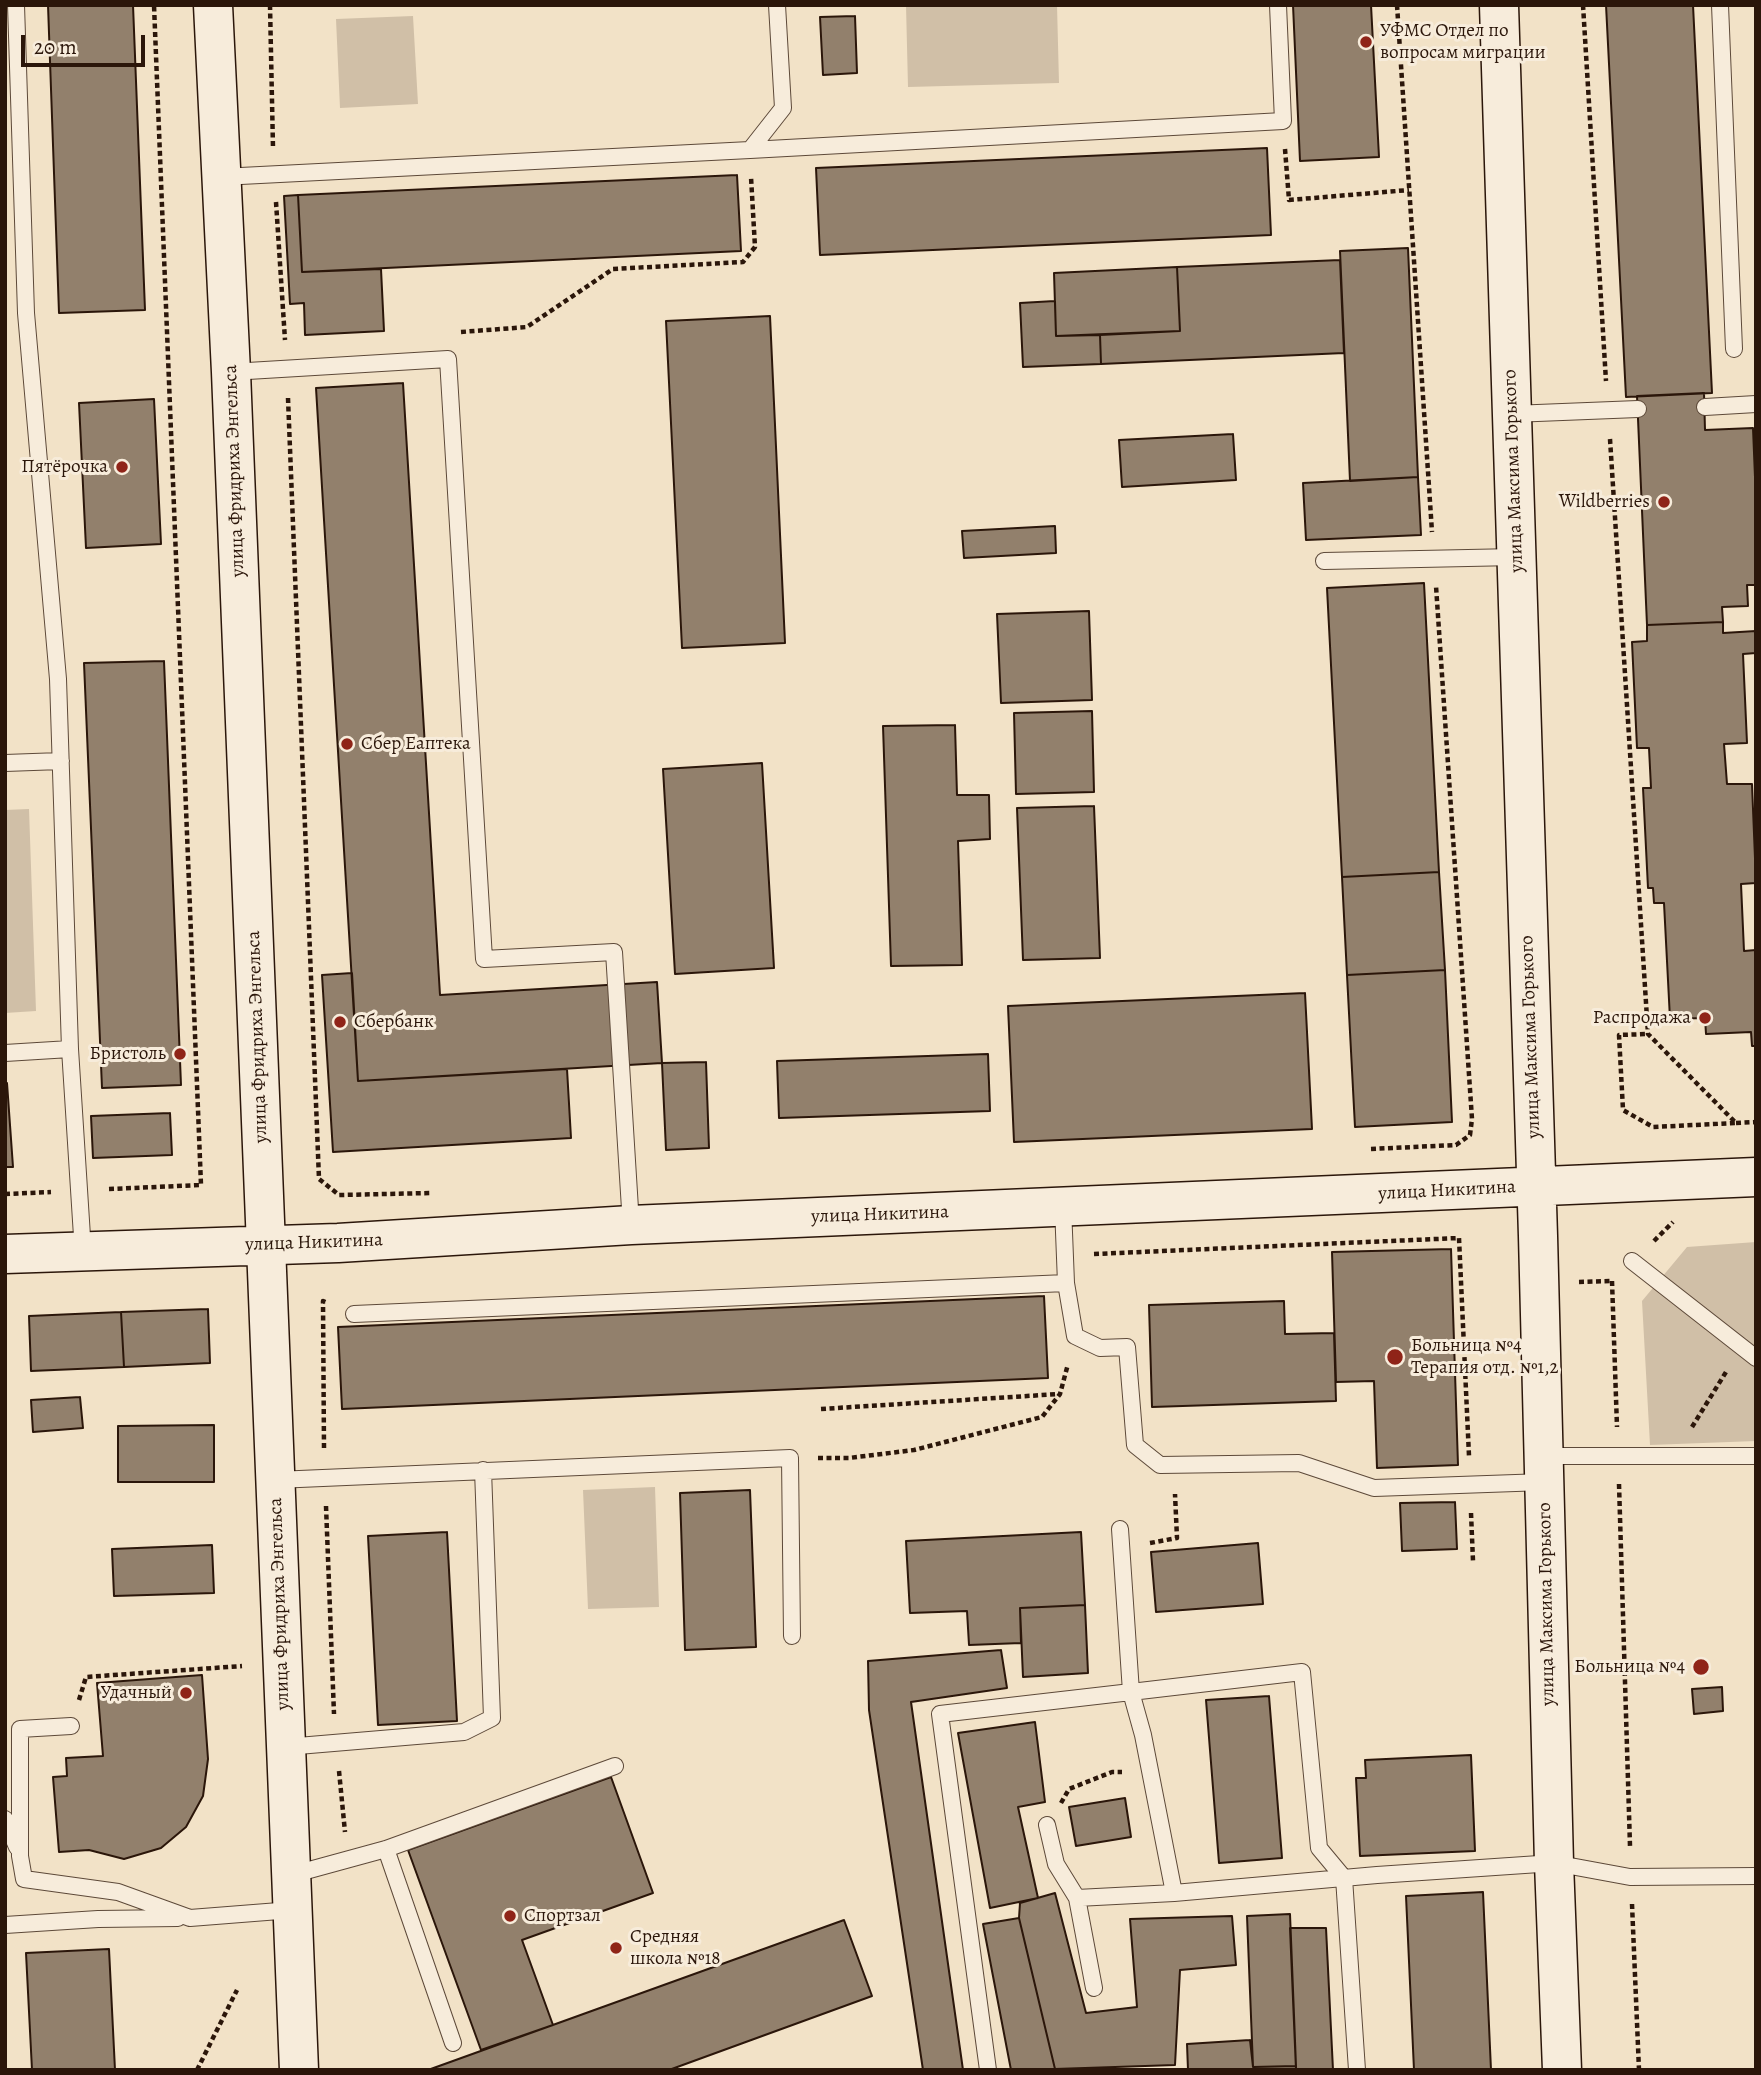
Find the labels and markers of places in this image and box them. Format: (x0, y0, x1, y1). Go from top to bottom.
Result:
place label: УФМС Отдел по вопросам миграции (1380, 20, 1546, 64)
marker: УФМС Отдел по вопросам миграции (1358, 34, 1374, 50)
place label: Пятёрочка (21, 456, 108, 478)
marker: Пятёрочка (114, 459, 130, 475)
place label: Wildberries (1559, 491, 1650, 513)
marker: Wildberries (1656, 494, 1672, 510)
place label: Сбер Еаптека (361, 733, 471, 755)
marker: Сбер Еаптека (339, 736, 355, 752)
place label: Распродажа (1593, 1007, 1691, 1029)
marker: Распродажа (1697, 1010, 1713, 1026)
place label: Сбербанк (354, 1011, 434, 1033)
marker: Сбербанк (332, 1014, 348, 1030)
place label: Бристоль (90, 1043, 166, 1065)
marker: Бристоль (172, 1046, 188, 1062)
place label: Больница №4 Терапия отд. №1,2 (1411, 1335, 1559, 1379)
marker: Больница №4 Терапия отд. №1,2 (1385, 1347, 1405, 1367)
place label: Больница №4 (1574, 1656, 1685, 1678)
marker: Больница №4 (1691, 1657, 1711, 1677)
place label: Удачный (100, 1682, 172, 1704)
marker: Удачный (178, 1685, 194, 1701)
place label: Спортзал (524, 1905, 601, 1927)
marker: Спортзал (502, 1908, 518, 1924)
place label: Средняя школа №18 (630, 1926, 720, 1970)
marker: Средняя школа №18 (608, 1940, 624, 1956)

